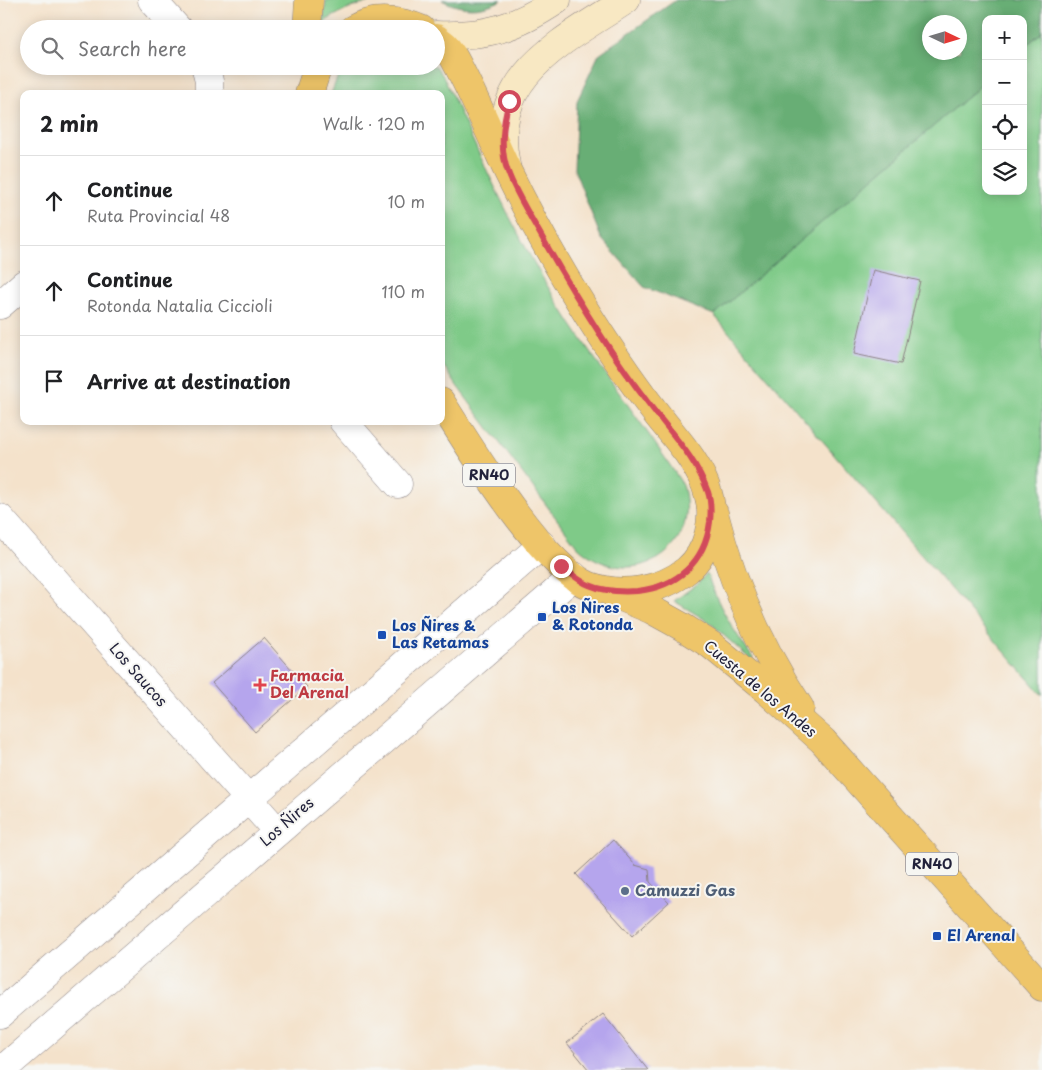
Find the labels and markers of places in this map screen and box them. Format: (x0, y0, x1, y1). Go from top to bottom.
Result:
place label: Los Ñires & Rotonda (552, 595, 634, 635)
marker: Los Ñires & Rotonda (536, 611, 548, 623)
place label: Los Ñires & Las Retamas (392, 613, 489, 653)
marker: Los Ñires & Las Retamas (376, 629, 388, 641)
place label: Farmacia Del Arenal (270, 663, 349, 703)
marker: Farmacia Del Arenal (254, 679, 266, 691)
place label: Camuzzi Gas (635, 878, 735, 901)
marker: Camuzzi Gas (619, 885, 631, 897)
place label: El Arenal (947, 923, 1015, 946)
marker: El Arenal (931, 930, 943, 942)

